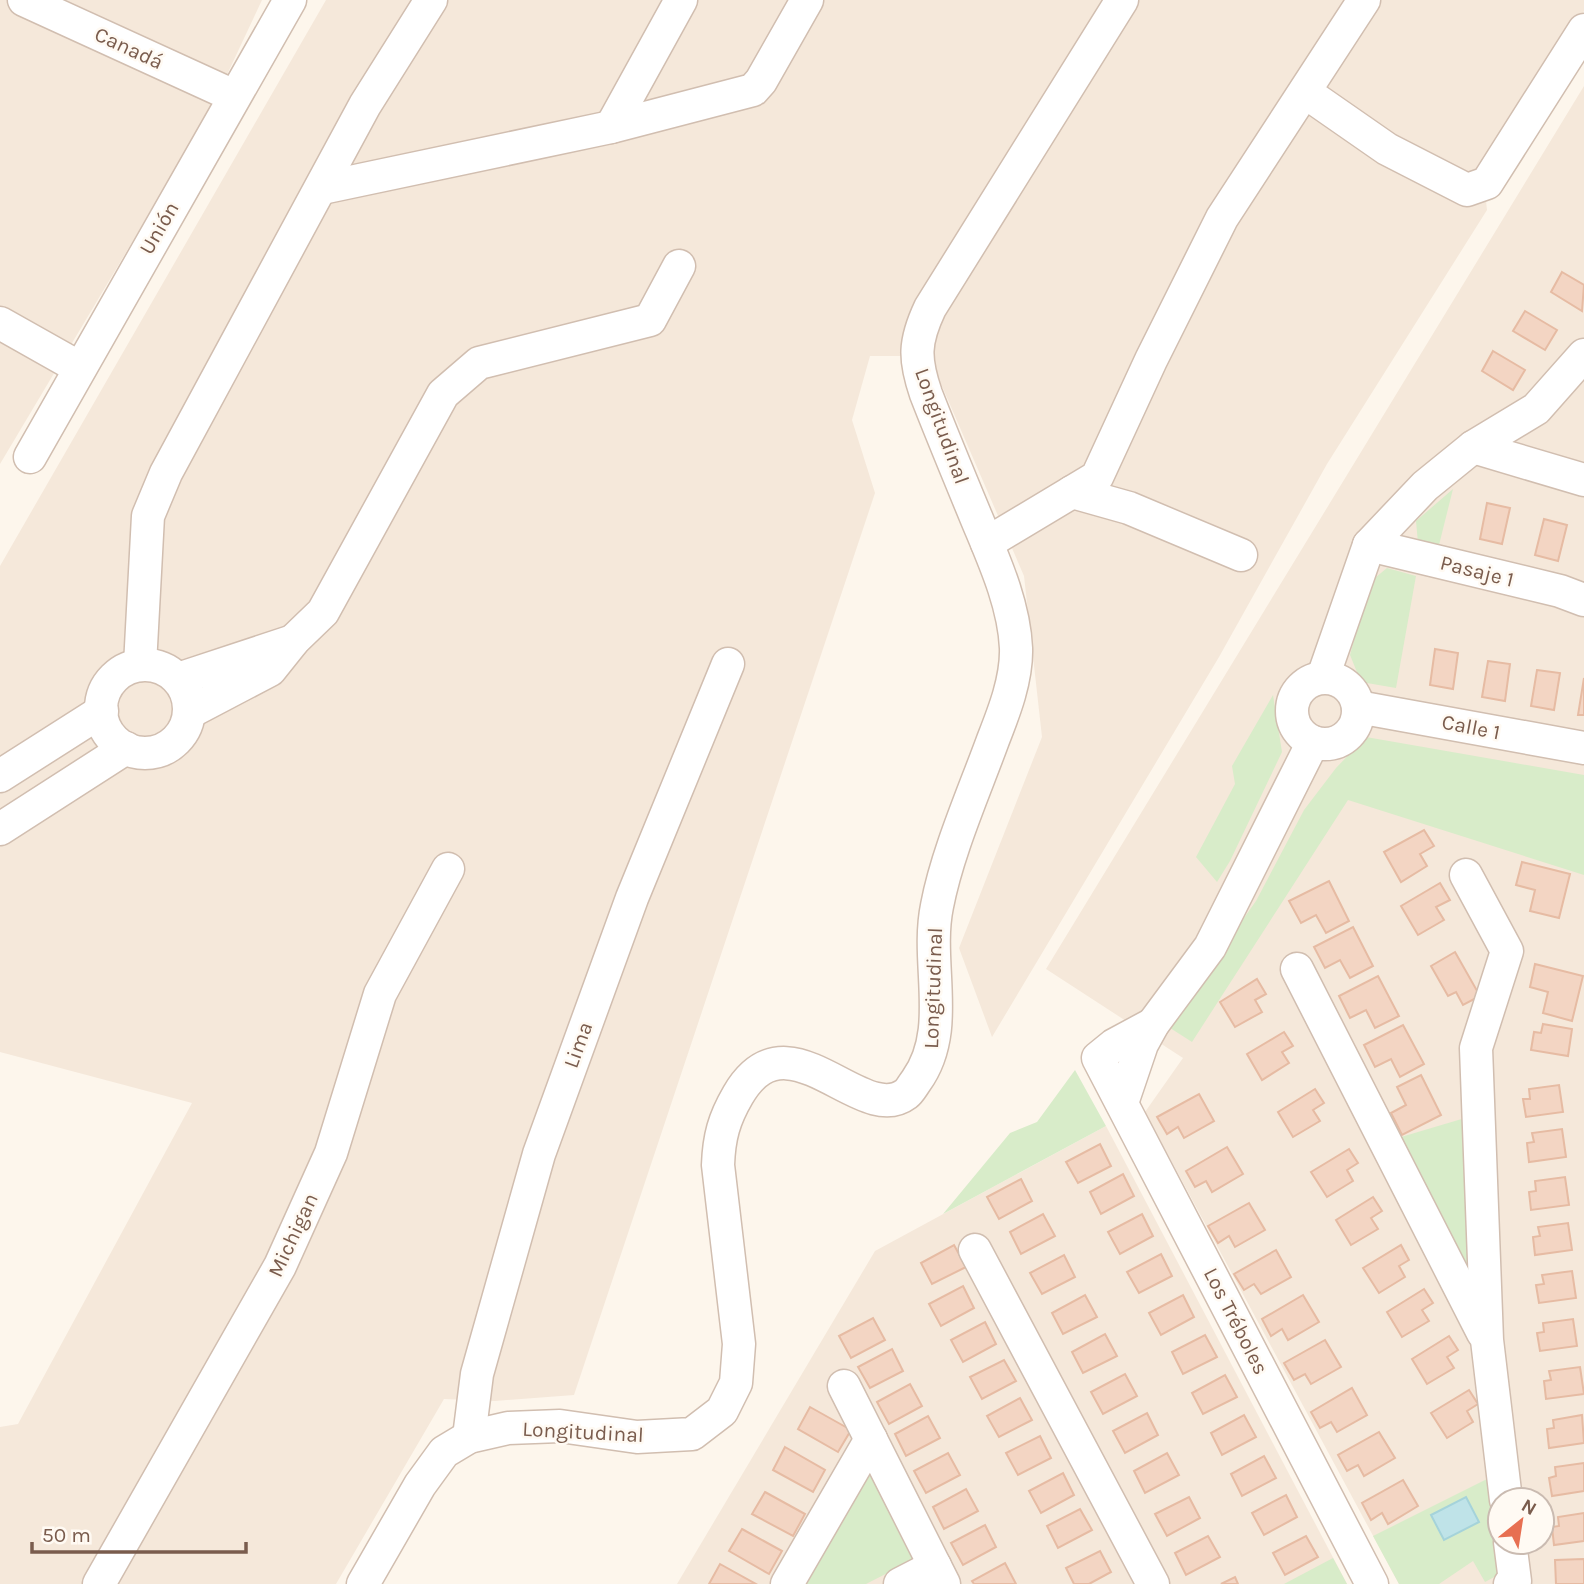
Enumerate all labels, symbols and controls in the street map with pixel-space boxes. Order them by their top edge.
street label: Canadá [91,22,167,74]
street label: Unión [134,197,184,259]
street label: Longitudinal [910,365,974,487]
street label: Pasaje 1 [1438,550,1516,592]
street label: Calle 1 [1440,710,1502,744]
street label: Longitudinal [919,927,947,1049]
street label: Lima [559,1019,597,1071]
street label: Michigan [263,1189,323,1281]
street label: Los Tréboles [1199,1264,1273,1378]
street label: Longitudinal [522,1417,644,1447]
north arrow [1486,1486,1556,1556]
text: N [1518,1494,1540,1520]
scale bar [32,1510,245,1554]
text: 50 m [42,1523,91,1547]

